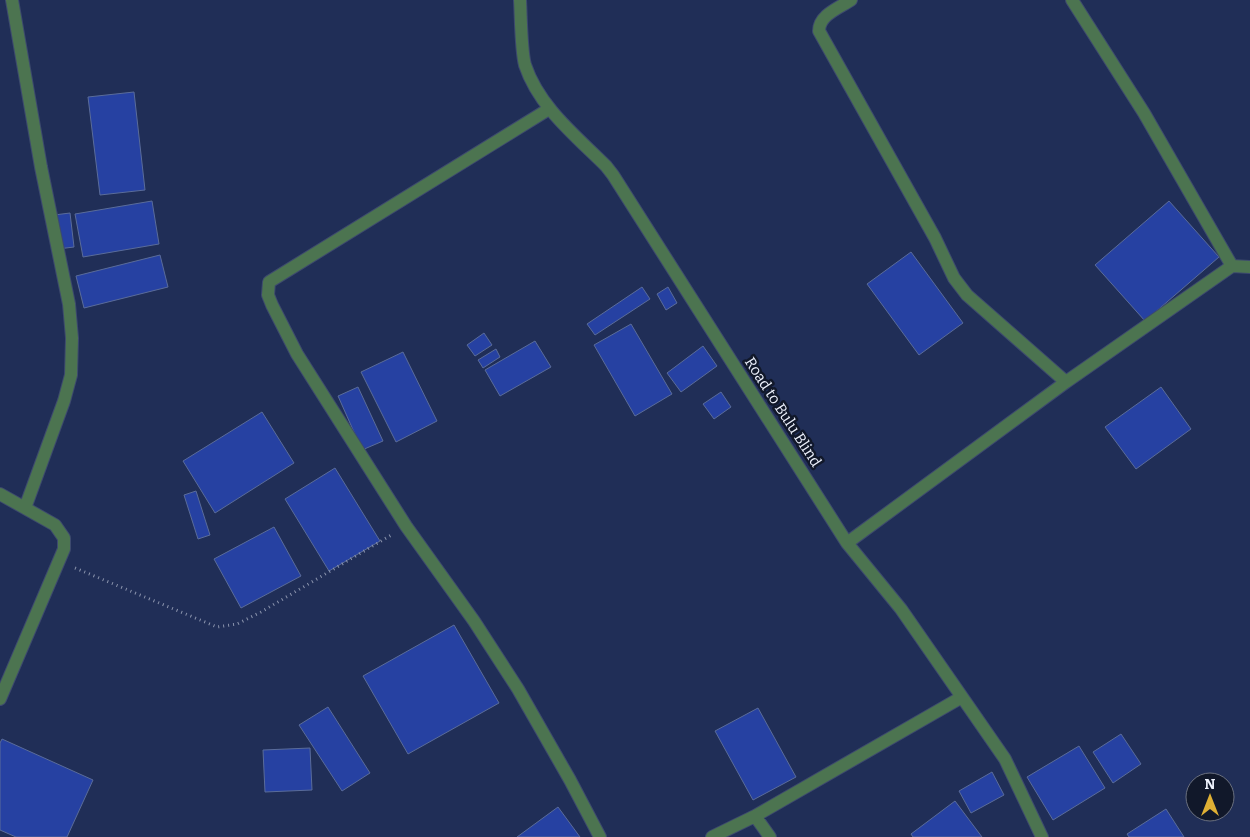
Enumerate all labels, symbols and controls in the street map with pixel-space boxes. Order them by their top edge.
street label: Road to Bulu Blind [741,354,825,470]
north arrow [1185,772,1235,822]
text: N [1205,776,1216,793]

